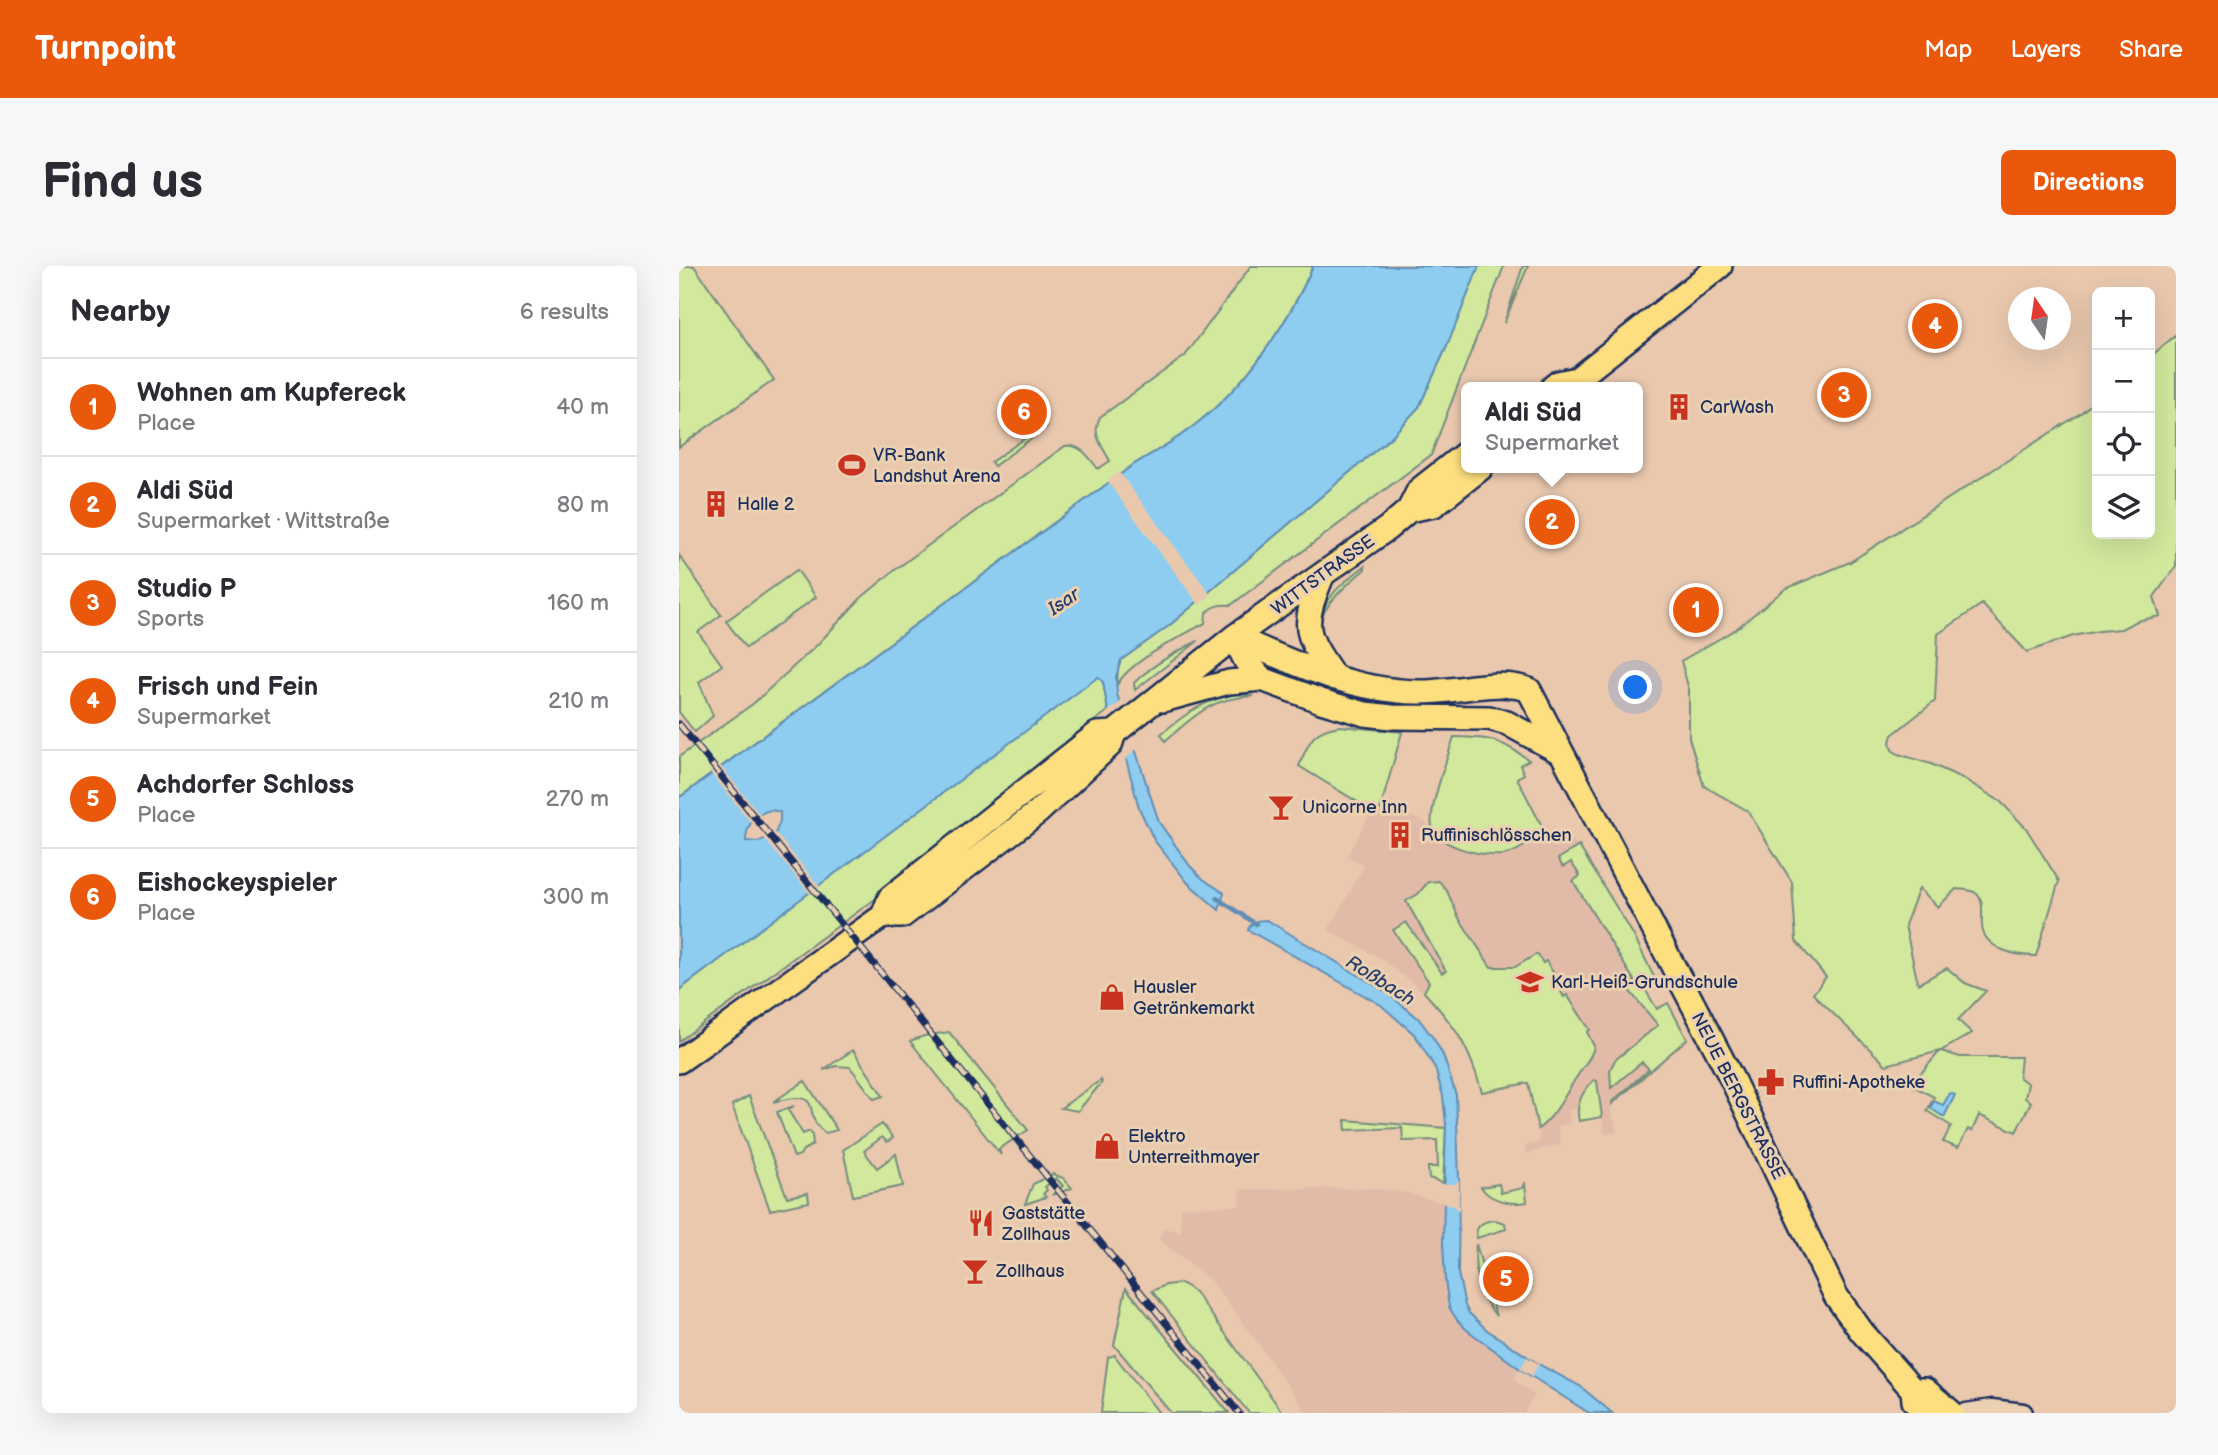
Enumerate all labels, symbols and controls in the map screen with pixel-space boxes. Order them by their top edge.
text: Turnpoint [35,29,176,69]
text: Map [1924,35,1972,64]
text: Layers [2010,35,2081,64]
text: Share [2119,35,2183,64]
button: Directions [2001,150,2176,215]
text: Find us [42,153,203,212]
north arrow [2008,287,2071,350]
map controls [2092,287,2155,539]
button: + [2092,287,2155,350]
text: Nearby [70,294,170,330]
text: 6 results [520,298,609,326]
pin: 4 [1912,300,1958,352]
button: − [2092,350,2155,413]
pin: 3 [1821,369,1867,421]
text: Wohnen am Kupfereck [137,378,406,409]
popup [1461,382,1643,473]
pin: 6 [1001,386,1047,438]
building icon: CarWash [1664,392,1694,422]
text: 1 [88,393,98,421]
text: 40 m [556,393,609,421]
place label: CarWash [1700,397,1774,418]
text: Aldi Süd [1485,398,1582,429]
text: Place [137,409,195,437]
button: locate [2092,413,2155,476]
text: Supermarket [1485,429,1619,457]
place label: VR-Bank Landshut Arena [873,445,1001,487]
sports icon: VR-Bank Landshut Arena [837,450,867,480]
text: Aldi Süd [137,476,234,507]
button: layers [2092,476,2155,539]
building icon: Halle 2 [701,489,731,519]
text: 2 [86,491,100,519]
text: 80 m [557,491,609,519]
place label: Halle 2 [737,494,795,515]
pin: 2 [1529,496,1575,548]
text: Supermarket · Wittstraße [137,507,390,535]
street label: WITTSTRASSE [1267,530,1379,619]
text: Studio P [137,574,236,605]
water label: Isar [1043,583,1085,621]
pin: 1 [1673,584,1719,636]
text: 3 [86,589,100,617]
text: 160 m [547,589,609,617]
text: Sports [137,605,204,633]
your location [1618,670,1652,704]
text: Frisch und Fein [137,672,318,703]
text: 4 [86,687,100,715]
text: 210 m [548,687,609,715]
text: Supermarket [137,703,271,731]
text: Achdorfer Schloss [137,770,354,801]
text: 5 [86,785,100,813]
text: 270 m [545,785,609,813]
bar icon: Unicorne Inn [1266,792,1296,822]
place label: Unicorne Inn [1302,797,1407,818]
text: Place [137,801,195,829]
building icon: Ruffinischlösschen [1385,820,1415,850]
place label: Ruffinischlösschen [1421,825,1572,846]
text: Eishockeyspieler [137,868,337,899]
text: 6 [86,883,100,911]
text: 300 m [543,883,609,911]
text: Place [137,899,195,927]
water label: Roßbach [1341,951,1419,1011]
school or university icon: Karl-Heiß-Grundschule [1515,967,1545,997]
place label: Karl-Heiß-Grundschule [1551,972,1738,993]
place label: Hausler Getränkemarkt [1133,977,1255,1019]
shop icon: Hausler Getränkemarkt [1097,982,1127,1012]
street label: NEUE BERGSTRASSE [1687,1009,1789,1183]
pharmacy icon: Ruffini-Apotheke [1756,1067,1786,1097]
place label: Ruffini-Apotheke [1792,1072,1926,1093]
place label: Elektro Unterreithmayer [1128,1126,1260,1168]
shop icon: Elektro Unterreithmayer [1092,1131,1122,1161]
place label: Gaststätte Zollhaus [1001,1203,1086,1245]
restaurant icon: Gaststätte Zollhaus [966,1208,996,1238]
pin: 5 [1483,1253,1529,1305]
bar icon: Zollhaus [960,1256,990,1286]
place label: Zollhaus [995,1261,1064,1282]

